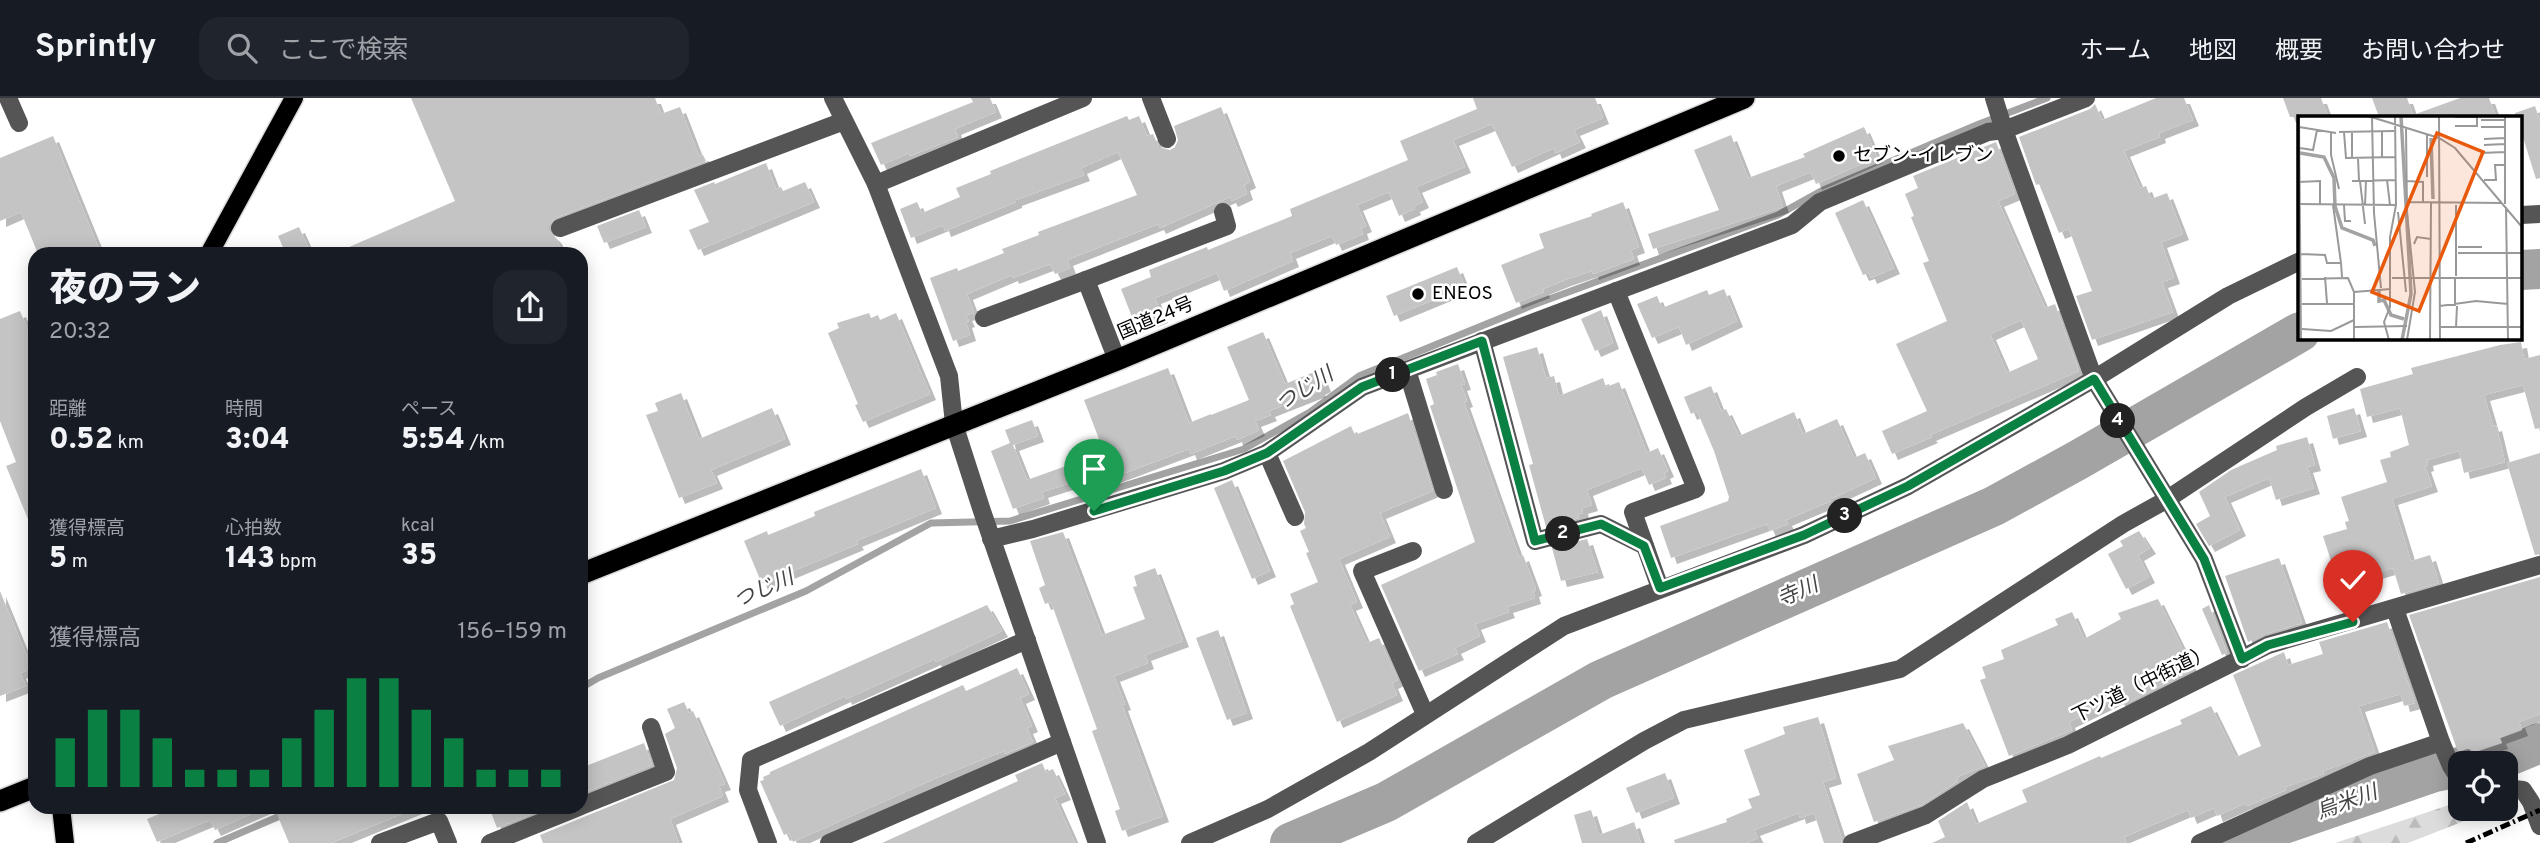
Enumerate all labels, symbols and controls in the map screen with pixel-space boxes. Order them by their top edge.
search box [199,17,689,80]
text: Sprintly [35,27,157,69]
icon: search [223,29,261,67]
text: ここで検索 [279,35,409,68]
text: ホーム [2080,37,2151,67]
text: 地図 [2189,37,2237,67]
text: 概要 [2275,37,2323,67]
text: お問い合わせ [2361,37,2505,67]
inset map [2298,116,2522,340]
place label: セブン-イレブン [1853,144,1994,168]
marker: セブン-イレブン [1831,148,1847,164]
text: 夜のラン [49,267,201,316]
button: share [493,270,567,344]
place label: ENEOS [1432,282,1493,306]
marker: ENEOS [1410,286,1426,302]
street label: 国道24号 [1114,292,1198,346]
text: 20:32 [49,318,110,347]
pin: 1 [1376,358,1410,392]
water label: つじ川 [1271,361,1341,418]
text: 1 [1389,362,1396,386]
text: 距離 [49,398,87,422]
text: 時間 [225,398,263,422]
text: ペース [401,398,457,422]
pin: 4 [2100,404,2136,438]
text: 4 [2111,408,2124,432]
text: 0.52 [49,422,113,459]
text: 3:04 [225,422,290,459]
text: 5:54 [401,422,465,459]
text: km [113,431,144,455]
text: /km [465,431,505,455]
pin [1064,439,1124,511]
icon: arrive [1075,450,1113,488]
pin: 3 [1828,498,1862,534]
text: 3 [1839,503,1850,527]
text: kcal [401,514,435,538]
pin: 2 [1546,516,1580,551]
text: 獲得標高 [49,517,125,541]
text: 心拍数 [225,517,282,541]
text: 2 [1557,521,1568,545]
text: 35 [401,538,437,575]
text: 5 [49,541,67,578]
text: 143 [225,541,275,578]
text: m [67,550,88,574]
text: bpm [275,550,317,574]
pin [2323,550,2383,622]
icon: check [2334,561,2372,599]
water label: つじ川 [730,564,800,615]
water label: 寺川 [1773,571,1825,614]
text: 156–159 m [457,618,567,647]
text: 獲得標高 [49,625,141,654]
street label: 下ツ道（中街道） [2068,641,2216,729]
map controls [2448,751,2518,821]
button: locate [2448,751,2518,821]
water label: 烏米川 [2313,779,2383,826]

